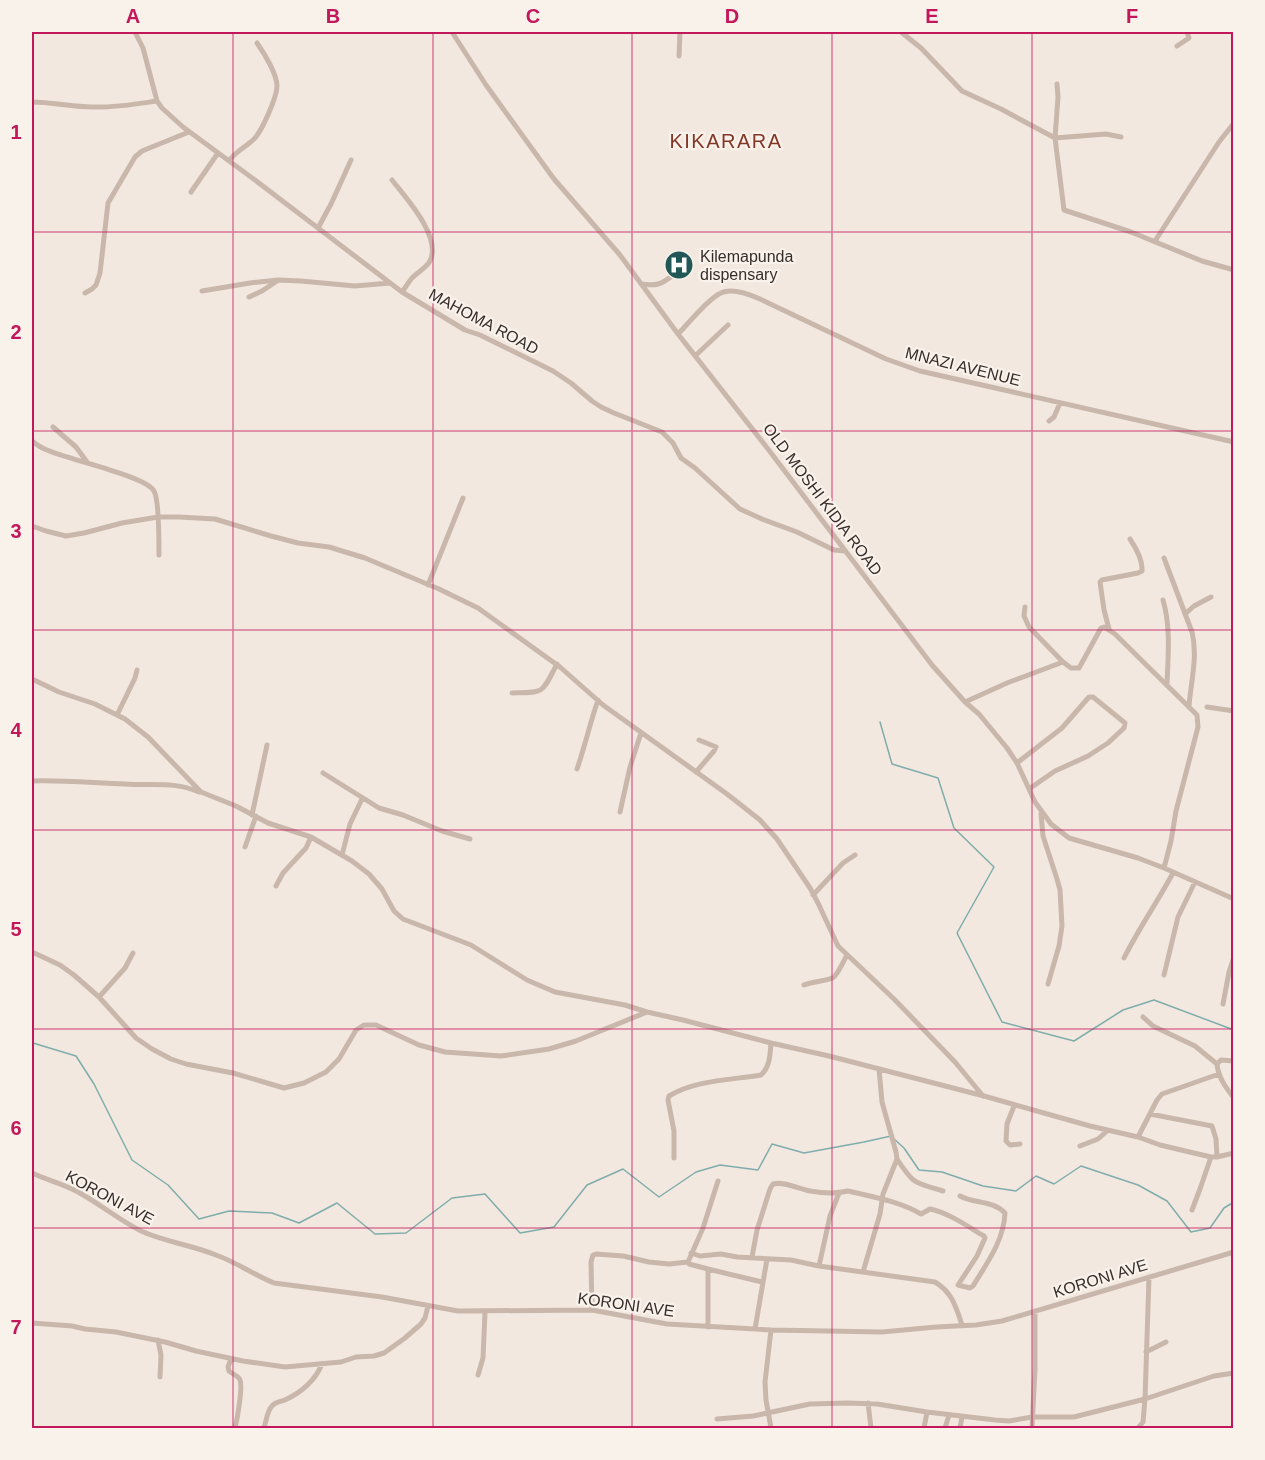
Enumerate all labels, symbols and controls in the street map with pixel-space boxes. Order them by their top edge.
text: A [126,5,140,27]
text: B [326,5,340,27]
text: C [526,5,540,27]
text: D [725,5,739,27]
text: E [925,5,939,27]
text: F [1126,5,1138,27]
text: 1 [10,121,22,143]
district label: KIKARARA [669,130,783,152]
place label: Kilemapunda dispensary [700,248,794,283]
hospital icon: Kilemapunda dispensary [663,249,695,281]
street label: MAHOMA ROAD [426,285,542,358]
text: 2 [10,321,22,343]
street label: MNAZI AVENUE [904,344,1022,389]
street label: OLD MOSHI KIDIA ROAD [760,420,885,579]
text: 3 [10,520,22,542]
text: 4 [10,719,22,741]
text: 5 [10,918,22,940]
text: 6 [10,1117,22,1139]
street label: KORONI AVE [63,1167,157,1228]
street label: KORONI AVE [1051,1256,1149,1301]
street label: KORONI AVE [576,1289,675,1320]
text: 7 [10,1316,22,1338]

